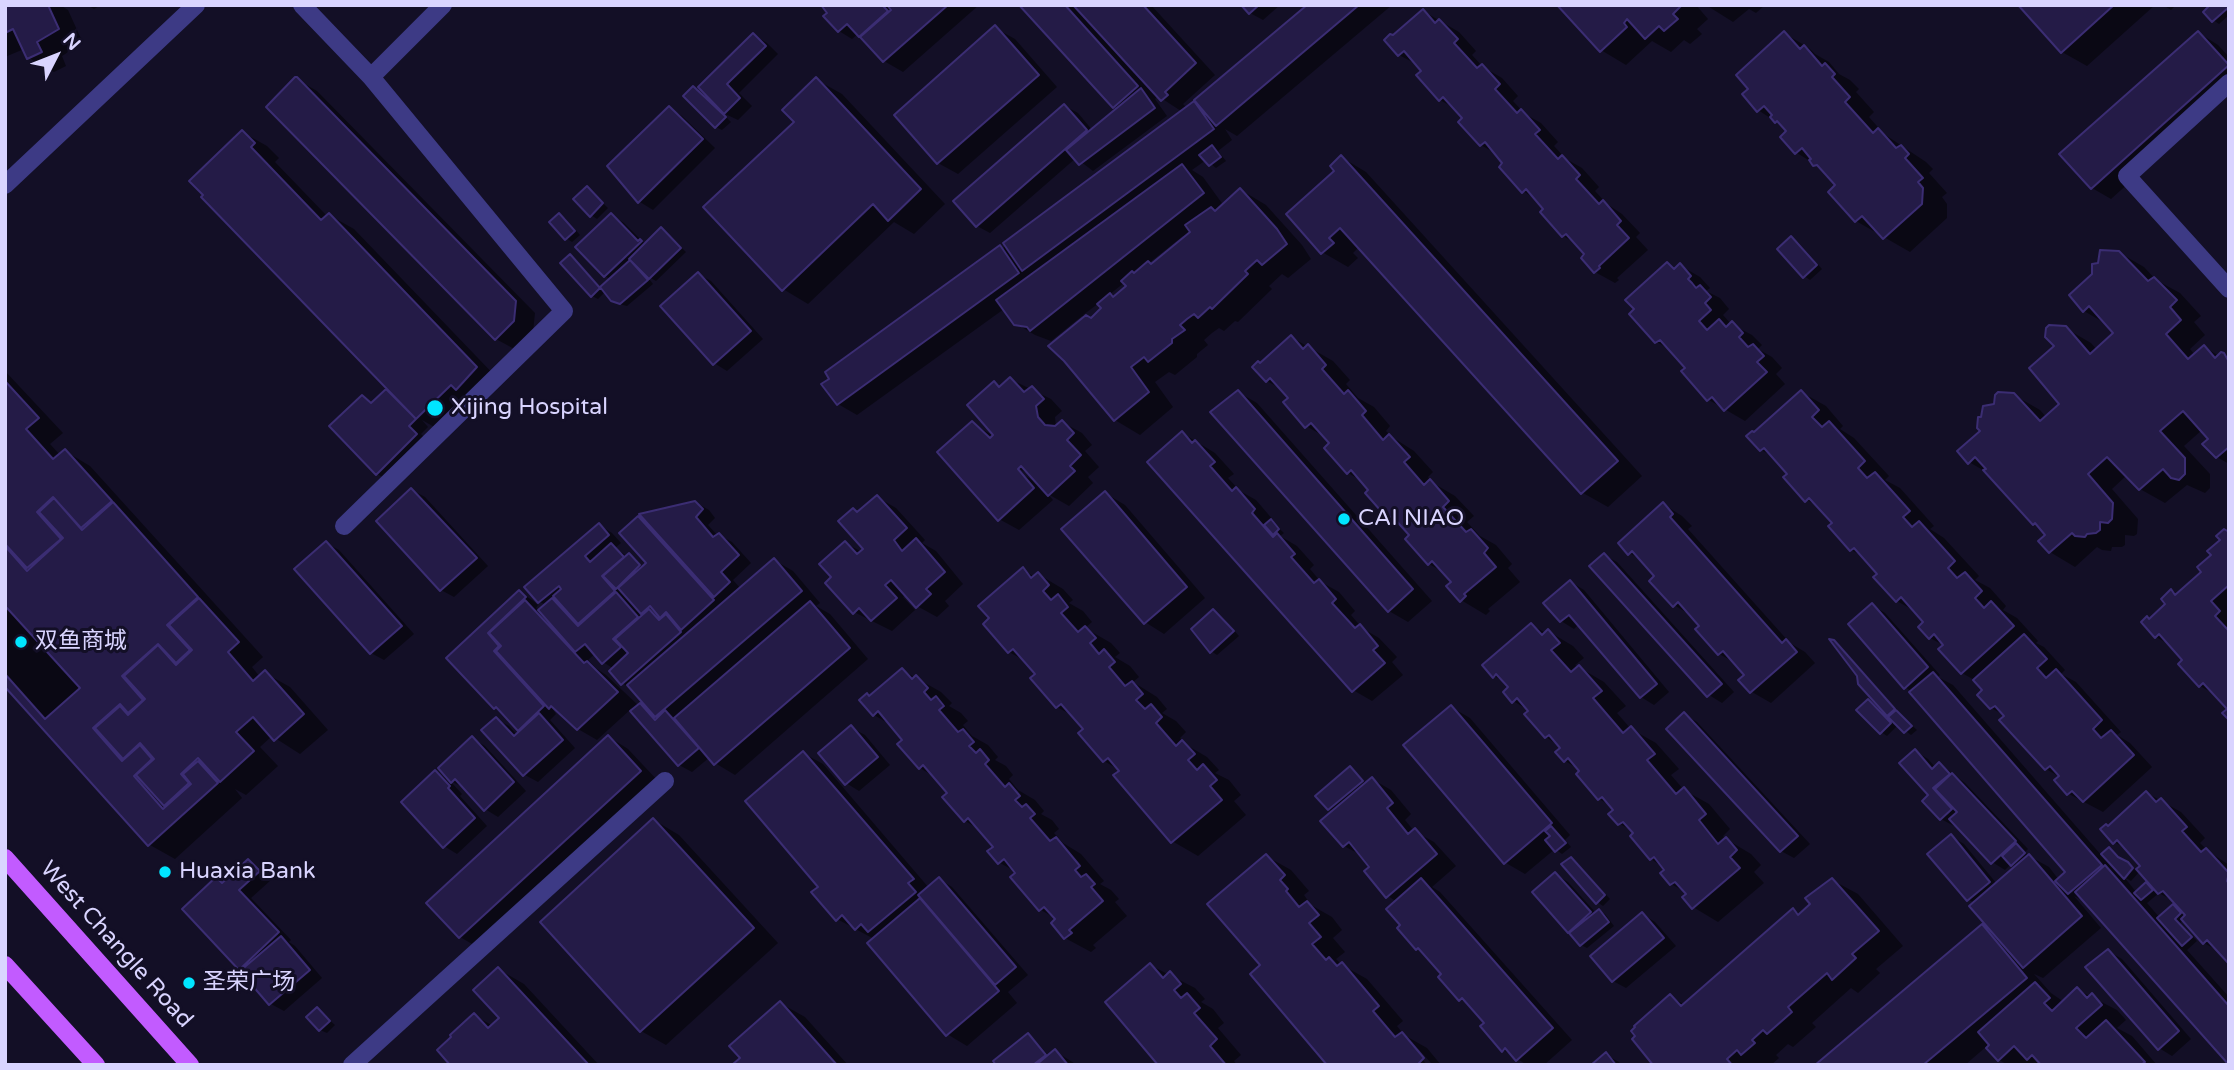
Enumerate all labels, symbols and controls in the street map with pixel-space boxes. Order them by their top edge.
north arrow [21,21,91,91]
text: N [58,29,85,55]
place label: Xijing Hospital [451,394,608,422]
marker: Xijing Hospital [425,398,445,418]
place label: CAI NIAO [1358,505,1464,533]
marker: CAI NIAO [1336,511,1352,527]
place label: 双鱼商城 [35,628,127,656]
marker: 双鱼商城 [13,634,29,650]
street label: West Changle Road [34,856,198,1034]
place label: Huaxia Bank [179,858,315,886]
marker: Huaxia Bank [157,864,173,880]
place label: 圣荣广场 [203,969,295,997]
marker: 圣荣广场 [181,975,197,991]

